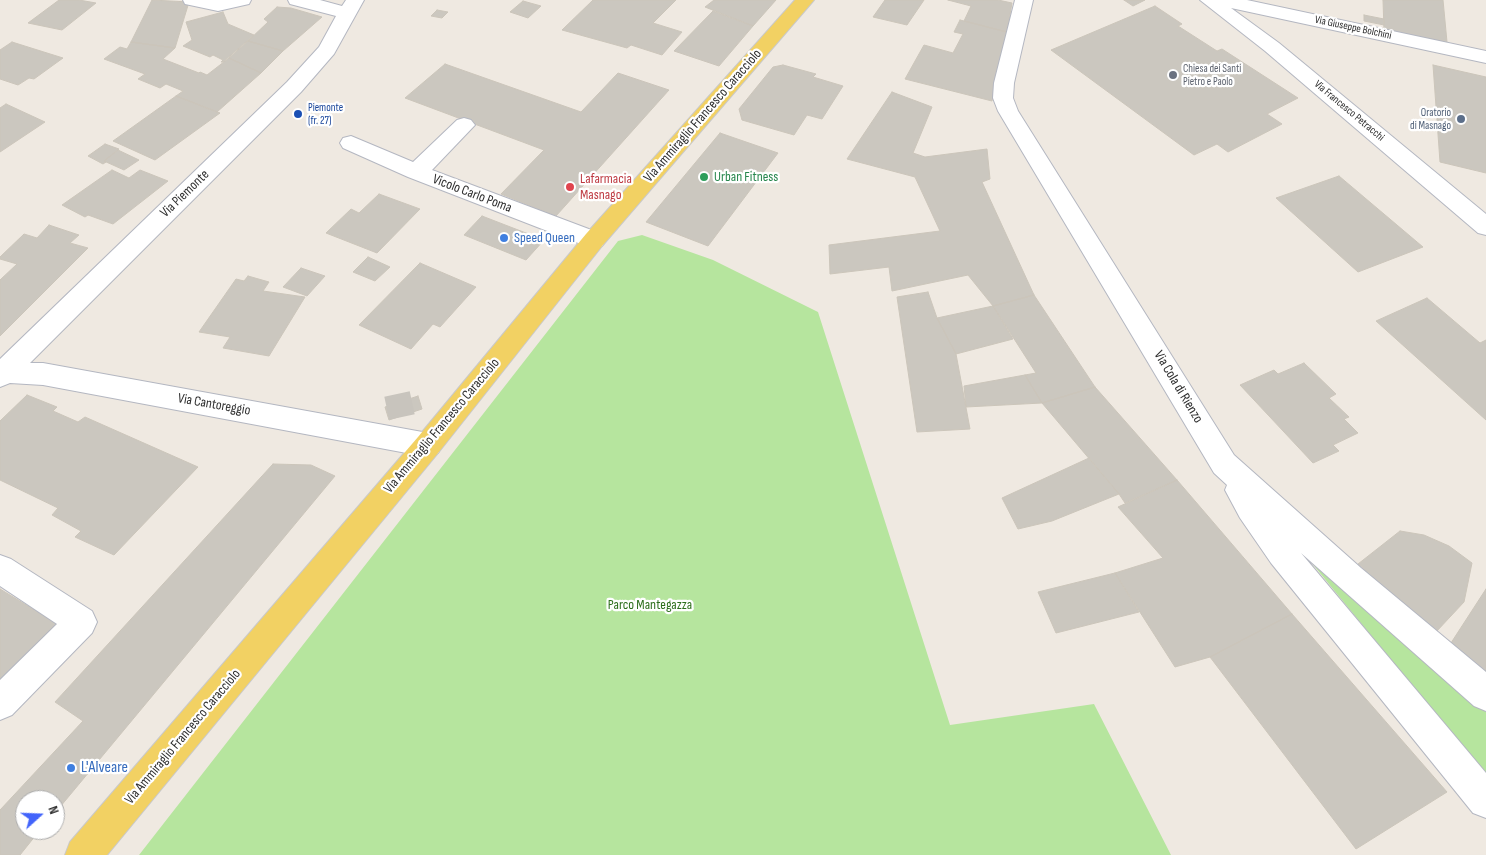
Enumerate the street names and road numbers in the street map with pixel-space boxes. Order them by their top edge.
street label: Via Giuseppe Bolchini [1313,13,1393,43]
street label: Via Ammiraglio Francesco Caracciolo [641,46,765,186]
street label: Via Francesco Petracchi [1311,78,1387,144]
street label: Via Piemonte [157,167,213,221]
street label: Vicolo Carlo Poma [430,171,514,217]
street label: Via Cola di Rienzo [1150,348,1206,426]
street label: Via Ammiraglio Francesco Caracciolo [381,355,503,497]
street label: Via Cantoreggio [176,390,252,420]
street label: Via Ammiraglio Francesco Caracciolo [122,666,244,808]

